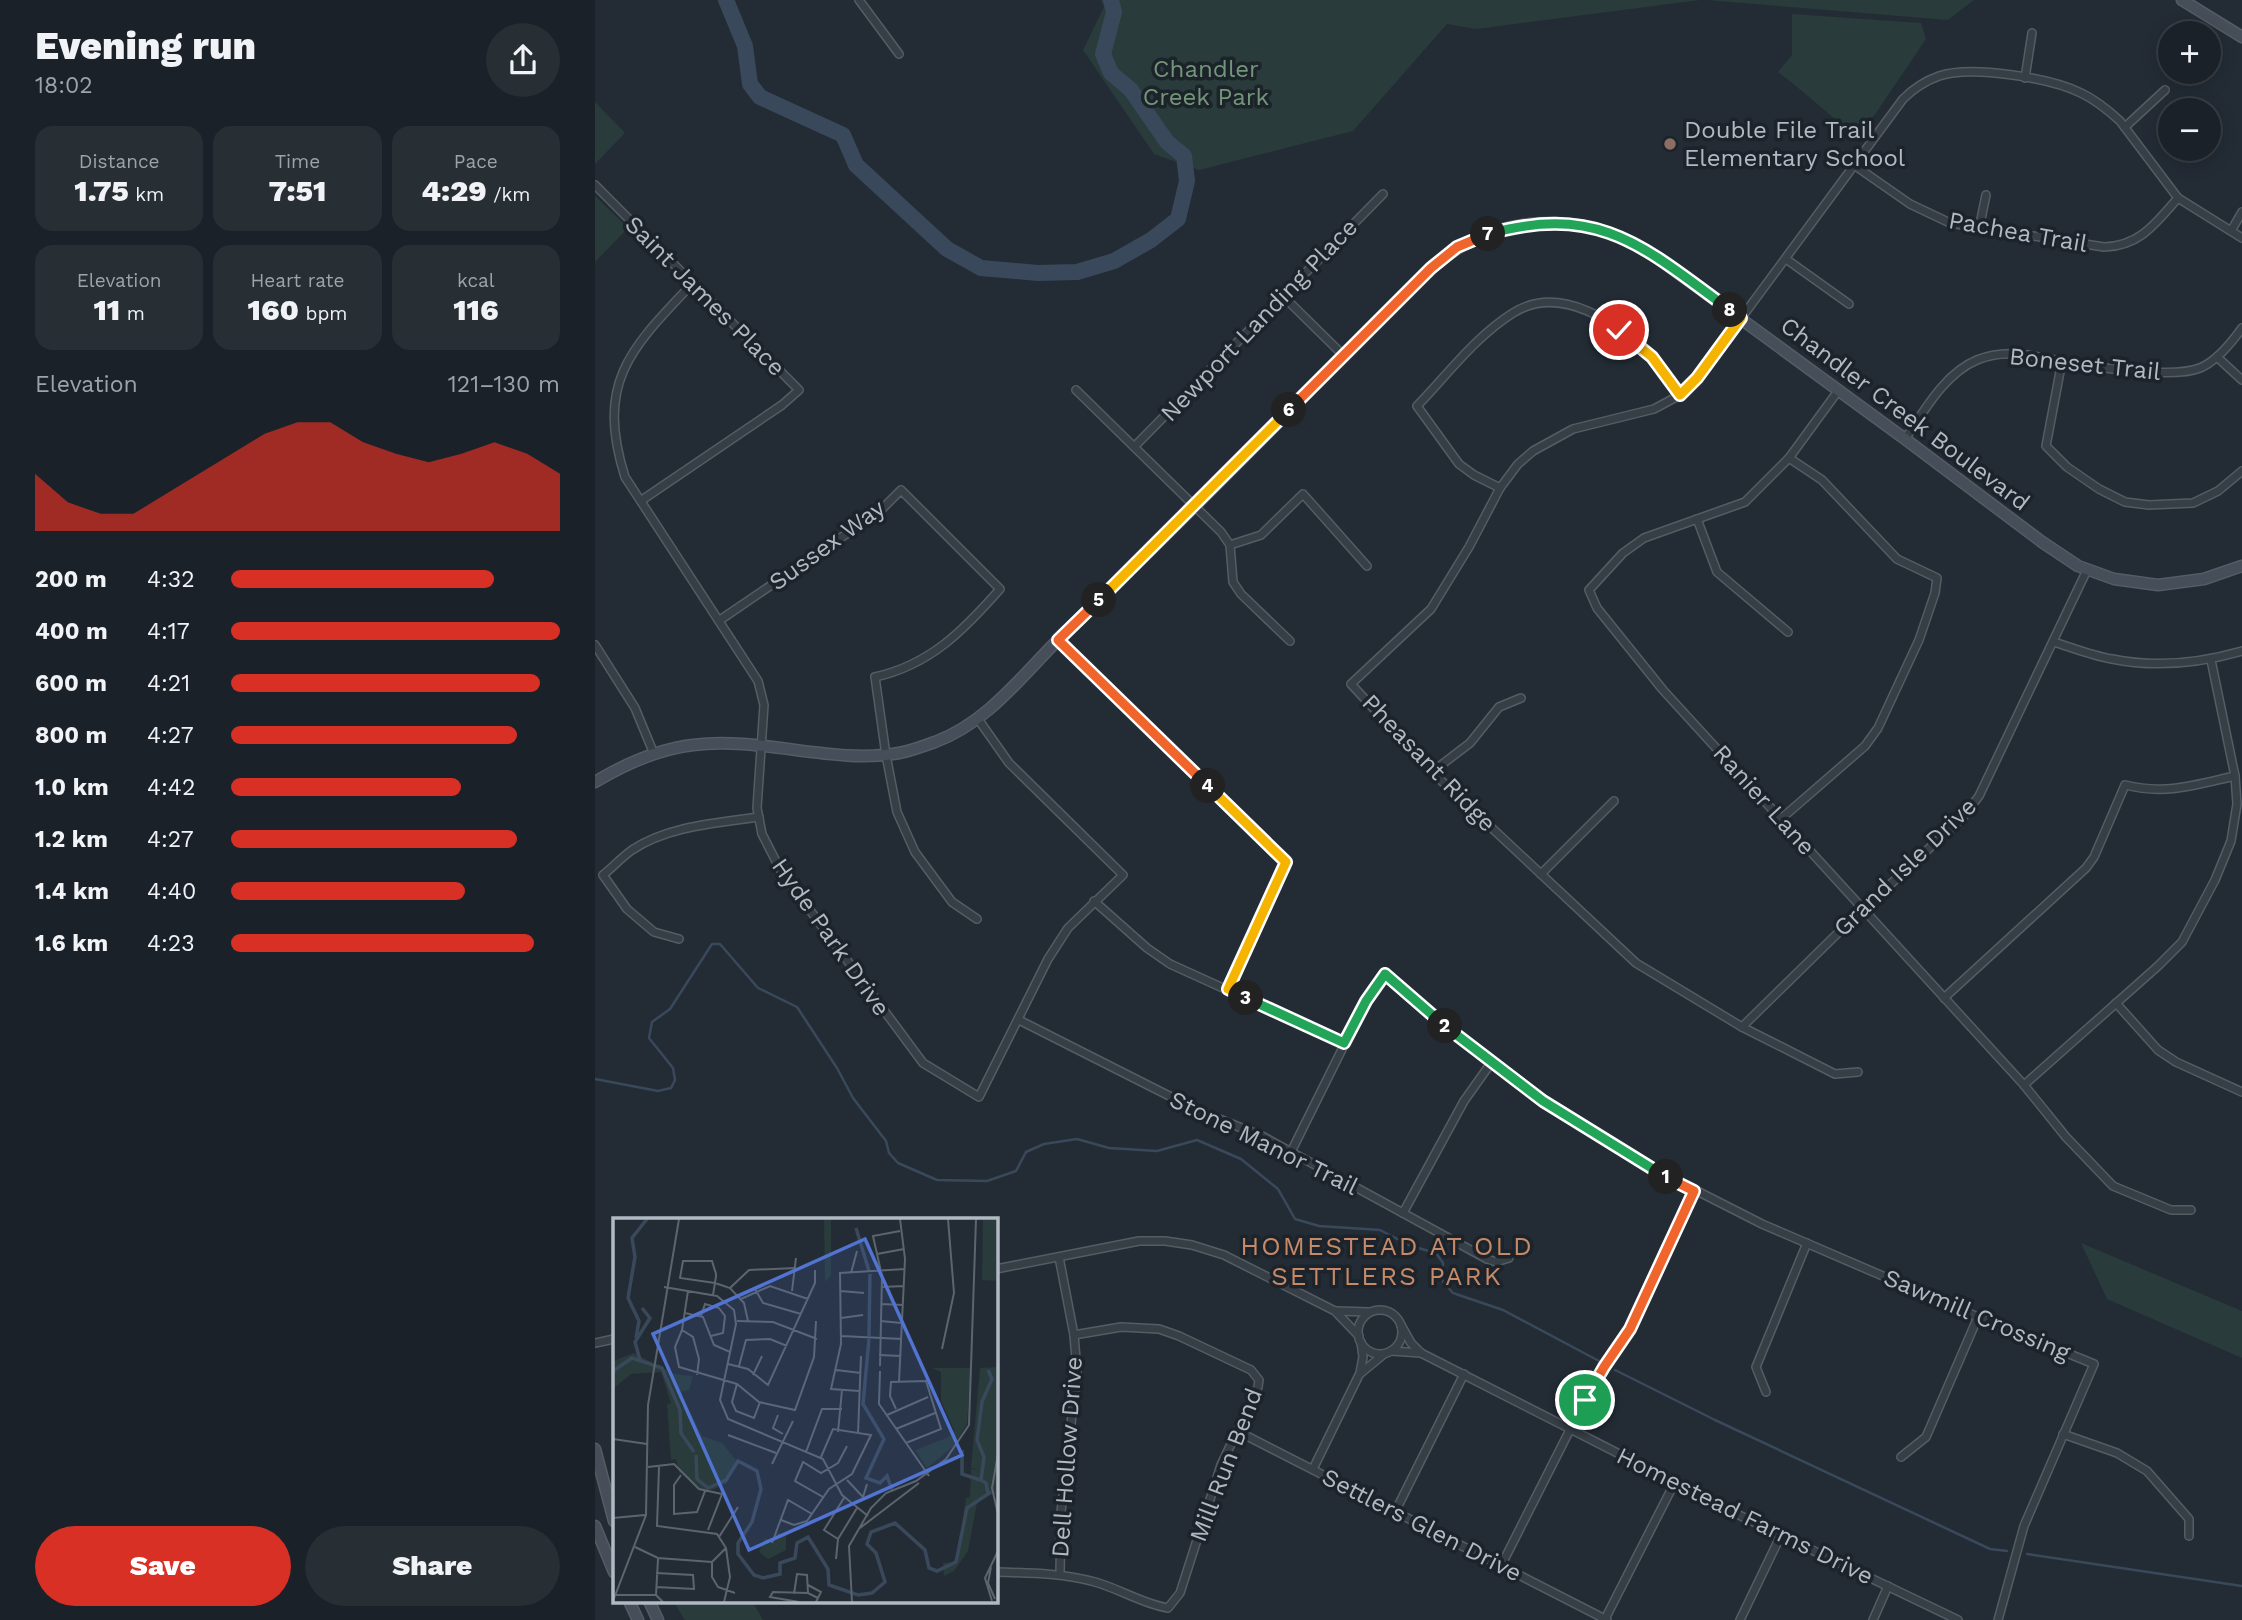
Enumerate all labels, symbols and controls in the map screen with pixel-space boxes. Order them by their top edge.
map controls [2158,21,2221,161]
button: + [2158,21,2221,84]
button: share [486,23,560,97]
text: Evening run [35,24,256,68]
park label: Chandler Creek Park [1143,55,1270,111]
text: 18:02 [35,72,93,99]
button: − [2158,98,2221,161]
place label: Double File Trail Elementary School [1684,116,1906,172]
marker: Double File Trail Elementary School [1662,136,1678,152]
text: Distance [79,150,160,173]
text: Time [275,150,320,173]
text: Pace [454,150,498,173]
text: 1.75 [74,173,129,208]
text: 7:51 [268,173,327,208]
text: 4:29 [421,173,487,208]
text: km [129,183,164,206]
text: /km [487,183,530,206]
street label: Pachea Trail [1946,206,2090,258]
street label: Saint James Place [619,210,791,382]
street label: Newport Landing Place [1155,213,1363,427]
pin: 7 [1471,216,1505,252]
text: 7 [1482,222,1493,245]
text: Elevation [77,269,162,292]
text: Heart rate [251,269,344,292]
text: kcal [457,269,495,292]
text: 11 [93,292,120,327]
text: 160 [248,292,299,327]
text: 116 [453,292,498,327]
pin: 8 [1713,292,1747,328]
text: 8 [1724,298,1735,321]
pin [1589,300,1649,360]
text: m [120,302,145,325]
text: bpm [299,302,347,325]
icon: check [1600,311,1638,349]
street label: Chandler Creek Boulevard [1775,311,2035,517]
street label: Boneset Trail [2008,342,2163,386]
text: Elevation [35,371,138,398]
text: 121–130 m [448,371,560,398]
pin: 6 [1271,392,1307,428]
text: 6 [1283,398,1294,421]
street label: Sussex Way [764,493,891,596]
text: 200 m [35,566,107,593]
text: 4:32 [147,566,195,593]
pin: 5 [1081,582,1117,618]
text: 5 [1093,588,1104,611]
text: 400 m [35,618,108,645]
text: 4:17 [147,618,190,645]
text: 600 m [35,670,107,697]
text: 4:21 [147,670,190,697]
street label: Pheasant Ridge [1356,689,1502,837]
text: 800 m [35,722,107,749]
text: 4:27 [147,722,194,749]
street label: Ranier Lane [1707,739,1821,861]
pin: 4 [1191,768,1225,804]
text: 1.0 km [35,774,109,801]
text: 4:42 [147,774,195,801]
text: 4 [1201,774,1214,797]
street label: Grand Isle Drive [1828,792,1982,942]
text: 1.2 km [35,826,108,853]
text: 4:27 [147,826,194,853]
street label: Hyde Park Drive [766,853,896,1021]
text: 1.4 km [35,878,109,905]
text: 4:40 [147,878,196,905]
text: 1.6 km [35,930,108,957]
text: 4:23 [147,930,195,957]
pin: 3 [1229,981,1263,1016]
text: 3 [1240,986,1251,1009]
pin: 2 [1427,1009,1463,1044]
text: 2 [1439,1014,1450,1037]
street label: Stone Manor Trail [1165,1085,1363,1201]
pin: 1 [1649,1160,1683,1194]
text: 1 [1661,1165,1670,1188]
inset map [613,1218,997,1602]
district label: HOMESTEAD AT OLD SETTLERS PARK [1240,1231,1534,1291]
street label: Sawmill Crossing [1880,1263,2074,1367]
street label: Dell Hollow Drive [1046,1356,1088,1558]
pin [1555,1370,1615,1430]
icon: arrive [1566,1381,1604,1419]
street label: Mill Run Bend [1184,1384,1268,1546]
street label: Homestead Farms Drive [1612,1442,1878,1590]
street label: Settlers Glen Drive [1318,1463,1526,1587]
button: Save [35,1526,291,1606]
button: Share [305,1526,560,1606]

